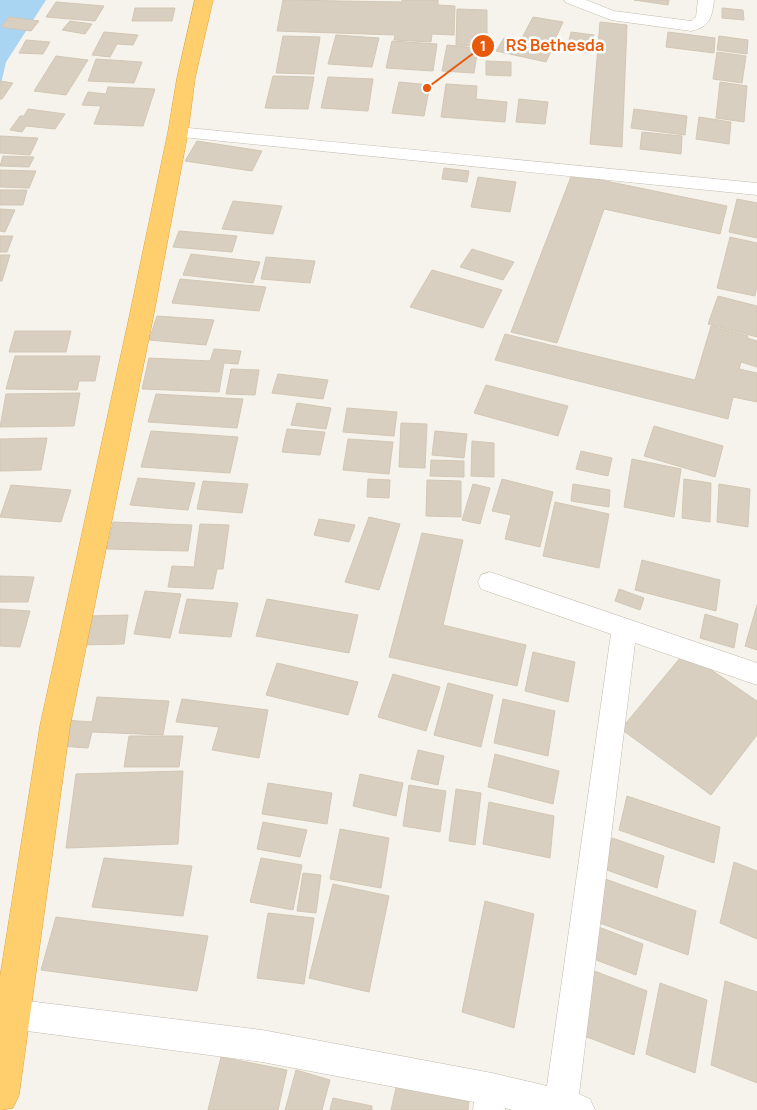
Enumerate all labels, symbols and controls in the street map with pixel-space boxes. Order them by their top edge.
callout: RS Bethesda [471,30,614,61]
text: RS Bethesda [506,34,604,56]
text: 1 [480,35,486,56]

